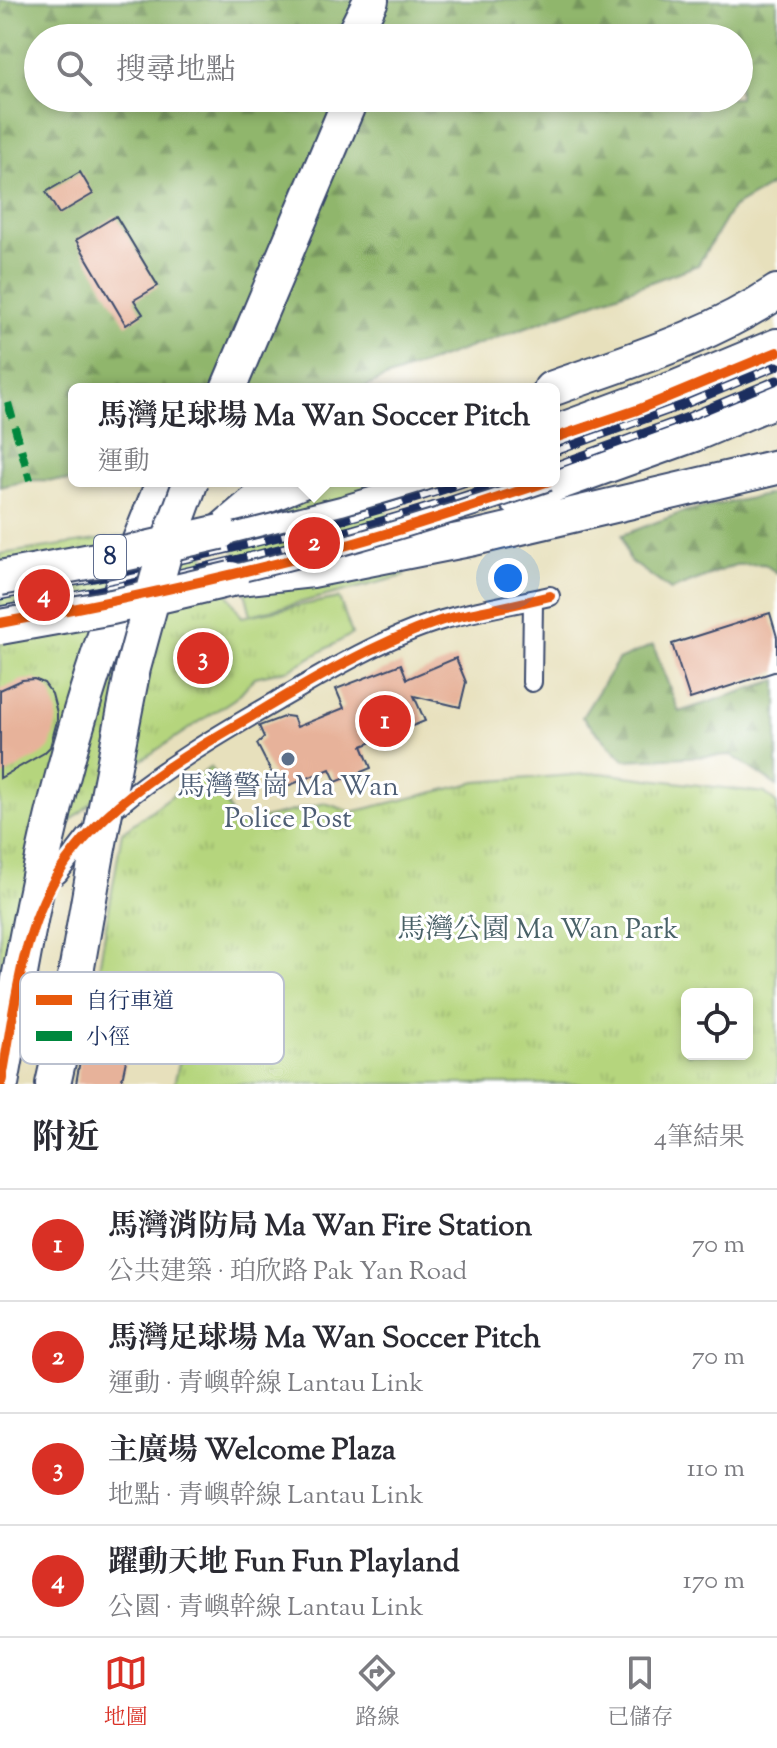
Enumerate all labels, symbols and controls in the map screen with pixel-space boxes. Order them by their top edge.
search box [24,24,753,112]
icon: search [52,46,96,90]
text: 搜尋地點 [116,50,236,93]
popup [68,383,560,487]
text: 馬灣足球場 Ma Wan Soccer Pitch [98,396,530,439]
text: 運動 [98,444,150,481]
pin: 2 [288,513,340,573]
road number: 8 [94,535,126,579]
your location [488,558,528,598]
pin: 4 [18,565,70,625]
pin: 3 [177,628,229,688]
pin: 1 [359,691,411,751]
marker: 馬灣警崗 Ma Wan Police Post [279,750,297,768]
place label: 馬灣警崗 Ma Wan Police Post [177,768,399,840]
park label: 馬灣公園 Ma Wan Park [398,911,678,951]
legend [20,972,284,1064]
text: 自行車道 [86,987,174,1019]
map controls [681,988,753,1060]
button: locate [681,988,753,1060]
text: 小徑 [86,1023,130,1055]
text: 附近 [32,1115,100,1164]
text: 4筆結果 [654,1120,745,1157]
text: 馬灣消防局 Ma Wan Fire Station [108,1206,532,1249]
text: 1 [54,1227,62,1264]
text: 70 m [692,1227,745,1264]
text: 公共建築 · 珀欣路 Pak Yan Road [108,1254,467,1291]
text: 馬灣足球場 Ma Wan Soccer Pitch [108,1318,541,1361]
text: 2 [52,1339,64,1376]
text: 70 m [692,1339,745,1376]
text: 運動 · 青嶼幹線 Lantau Link [108,1366,424,1403]
text: 主廣場 Welcome Plaza [108,1430,396,1473]
text: 3 [53,1451,63,1488]
text: 110 m [687,1451,745,1488]
text: 地點 · 青嶼幹線 Lantau Link [108,1478,424,1515]
text: 躍動天地 Fun Fun Playland [108,1542,460,1585]
text: 4 [51,1563,65,1600]
text: 170 m [683,1563,745,1600]
text: 公園 · 青嶼幹線 Lantau Link [108,1590,424,1627]
tab: 地圖 [104,1651,148,1735]
tab: 路線 [355,1651,399,1735]
tab: 已儲存 [607,1651,673,1735]

